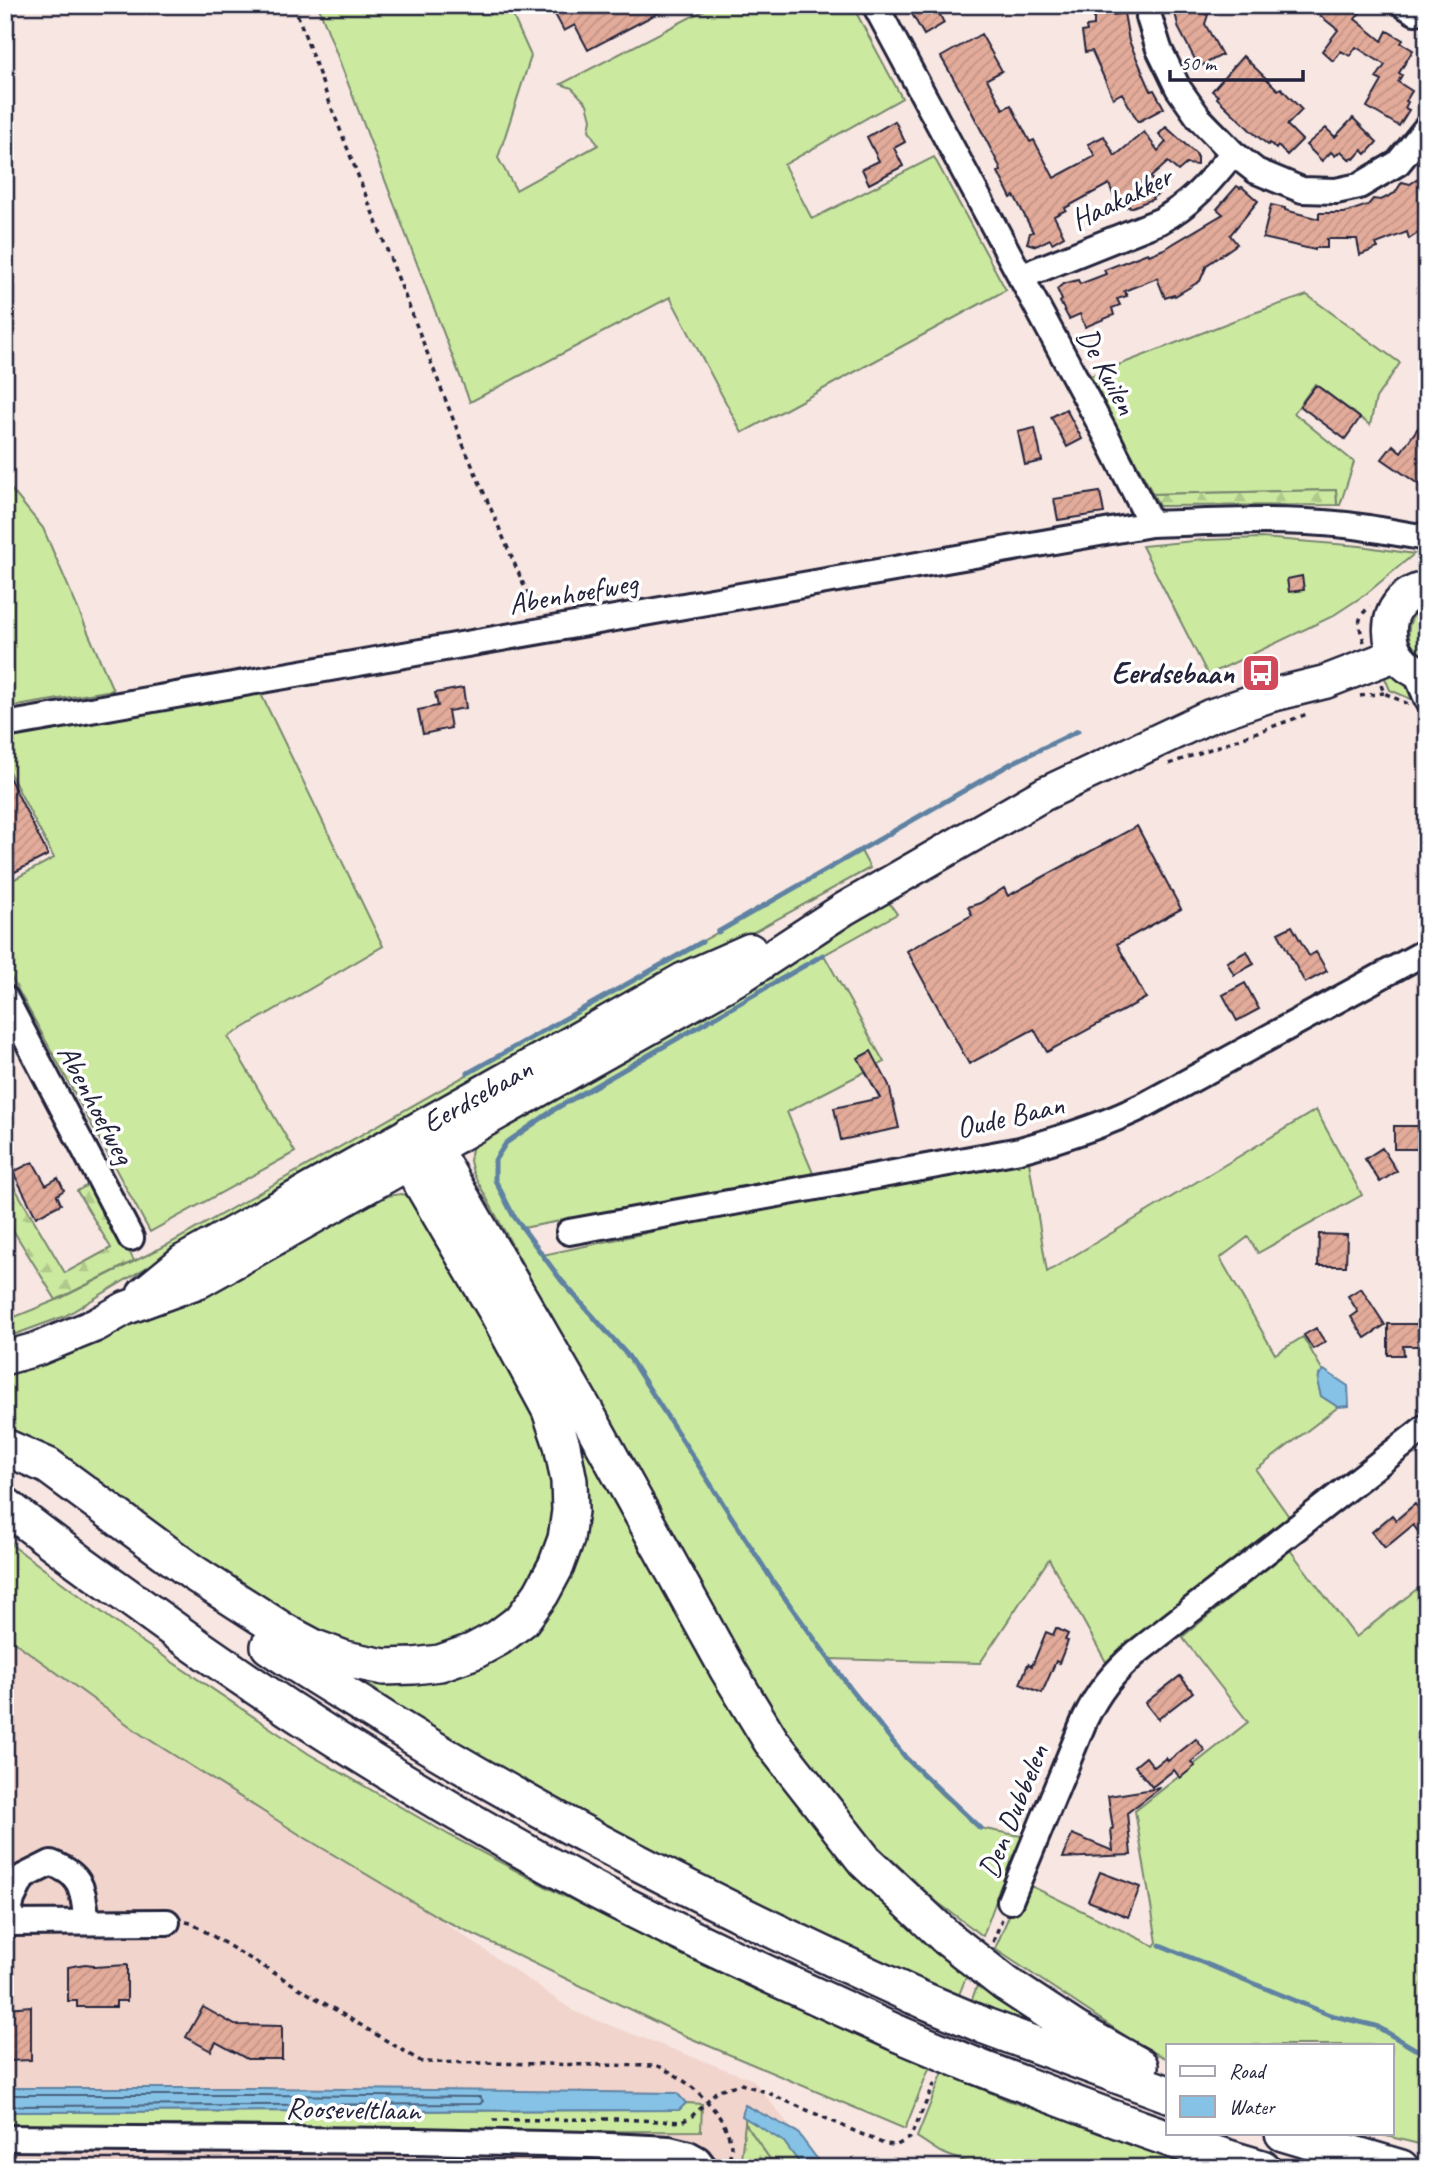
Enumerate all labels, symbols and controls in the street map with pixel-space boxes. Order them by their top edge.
scale bar [1170,38,1302,82]
text: 50 m [1180,50,1218,76]
street label: Haakakker [1064,156,1181,239]
street label: De Kuilen [1068,321,1146,422]
street label: Abenhoefweg [506,563,643,623]
bus stop icon: Eerdsebaan [1240,652,1282,694]
place label: Eerdsebaan [1112,654,1235,692]
street label: Abenhoefweg [49,1038,144,1172]
street label: Eerdsebaan [415,1049,539,1141]
street label: Oude Baan [952,1085,1068,1147]
street label: Den Dubbelen [969,1738,1057,1883]
legend [1166,2044,1394,2134]
text: Road [1229,2058,1268,2084]
street label: Rooseveltlaan [285,2089,422,2129]
text: Water [1229,2094,1276,2120]

